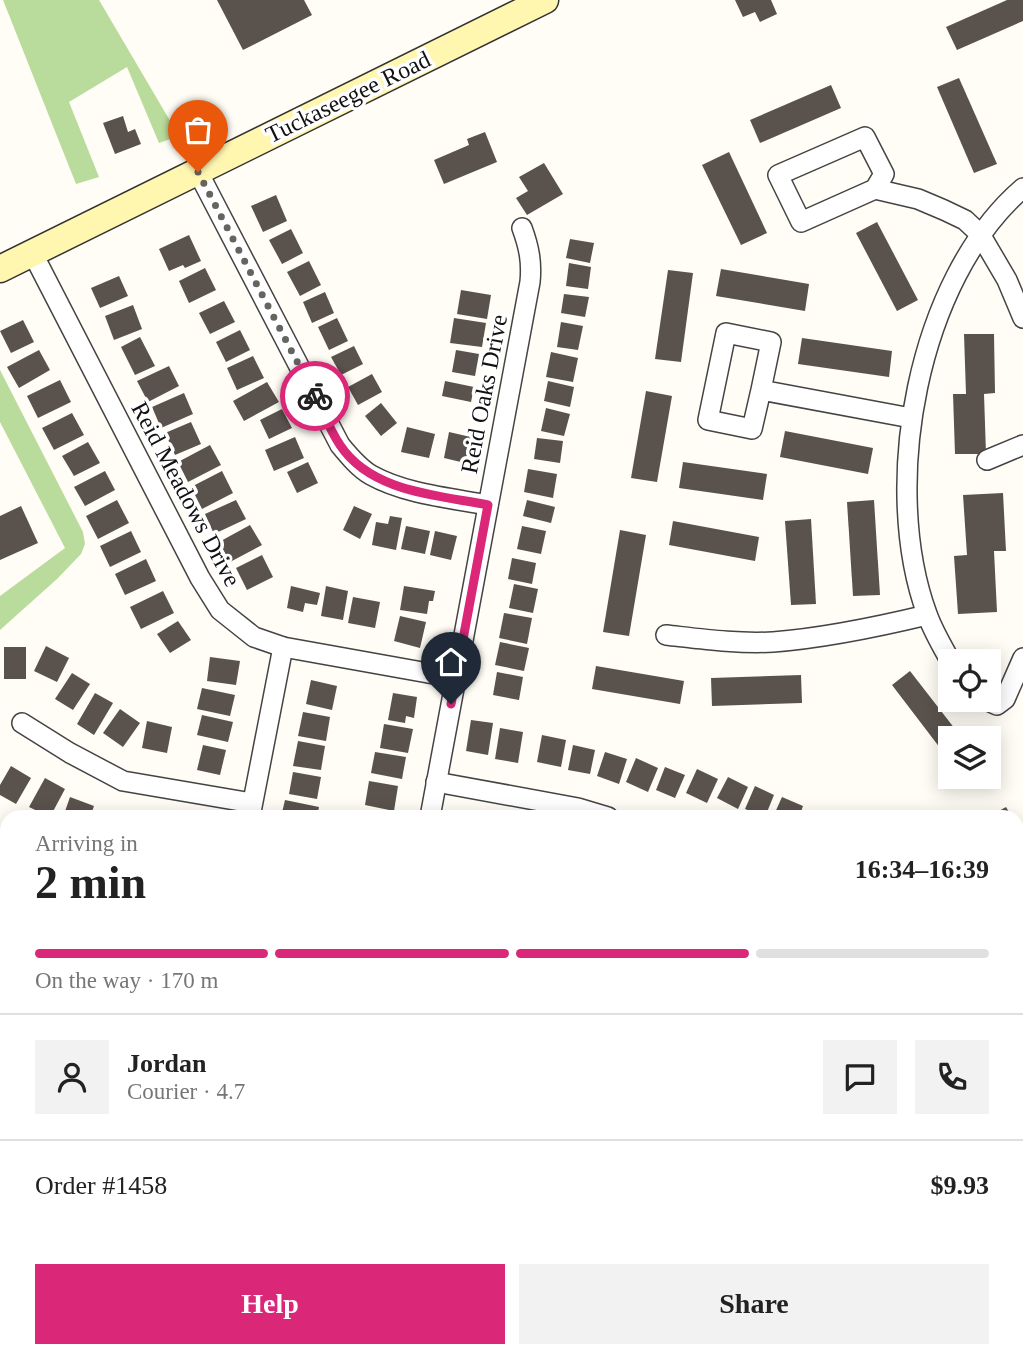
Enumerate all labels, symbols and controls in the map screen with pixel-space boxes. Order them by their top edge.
street label: Tuckaseegee Road [262,46,434,148]
pin [168,100,228,172]
icon: bag [179,111,217,149]
street label: Reid Oaks Drive [456,312,512,476]
courier [280,361,350,431]
icon: bike [296,377,334,415]
street label: Reid Meadows Drive [126,397,246,591]
pin [421,632,481,704]
icon: home [432,643,470,681]
map controls [938,649,1001,789]
button: locate [938,649,1001,712]
button: layers [938,726,1001,789]
text: Arriving in [35,831,138,856]
text: 16:34–16:39 [855,855,989,884]
text: 2 min [35,857,146,908]
text: On the way · 170 m [35,968,218,993]
button: person [35,1040,109,1114]
button: chat [823,1040,897,1114]
button: phone [915,1040,989,1114]
text: Jordan [127,1049,206,1078]
text: Courier · 4.7 [127,1079,245,1104]
text: Order #1458 [35,1171,167,1200]
text: $9.93 [931,1171,989,1200]
button: Help [35,1264,505,1344]
button: Share [519,1264,989,1344]

